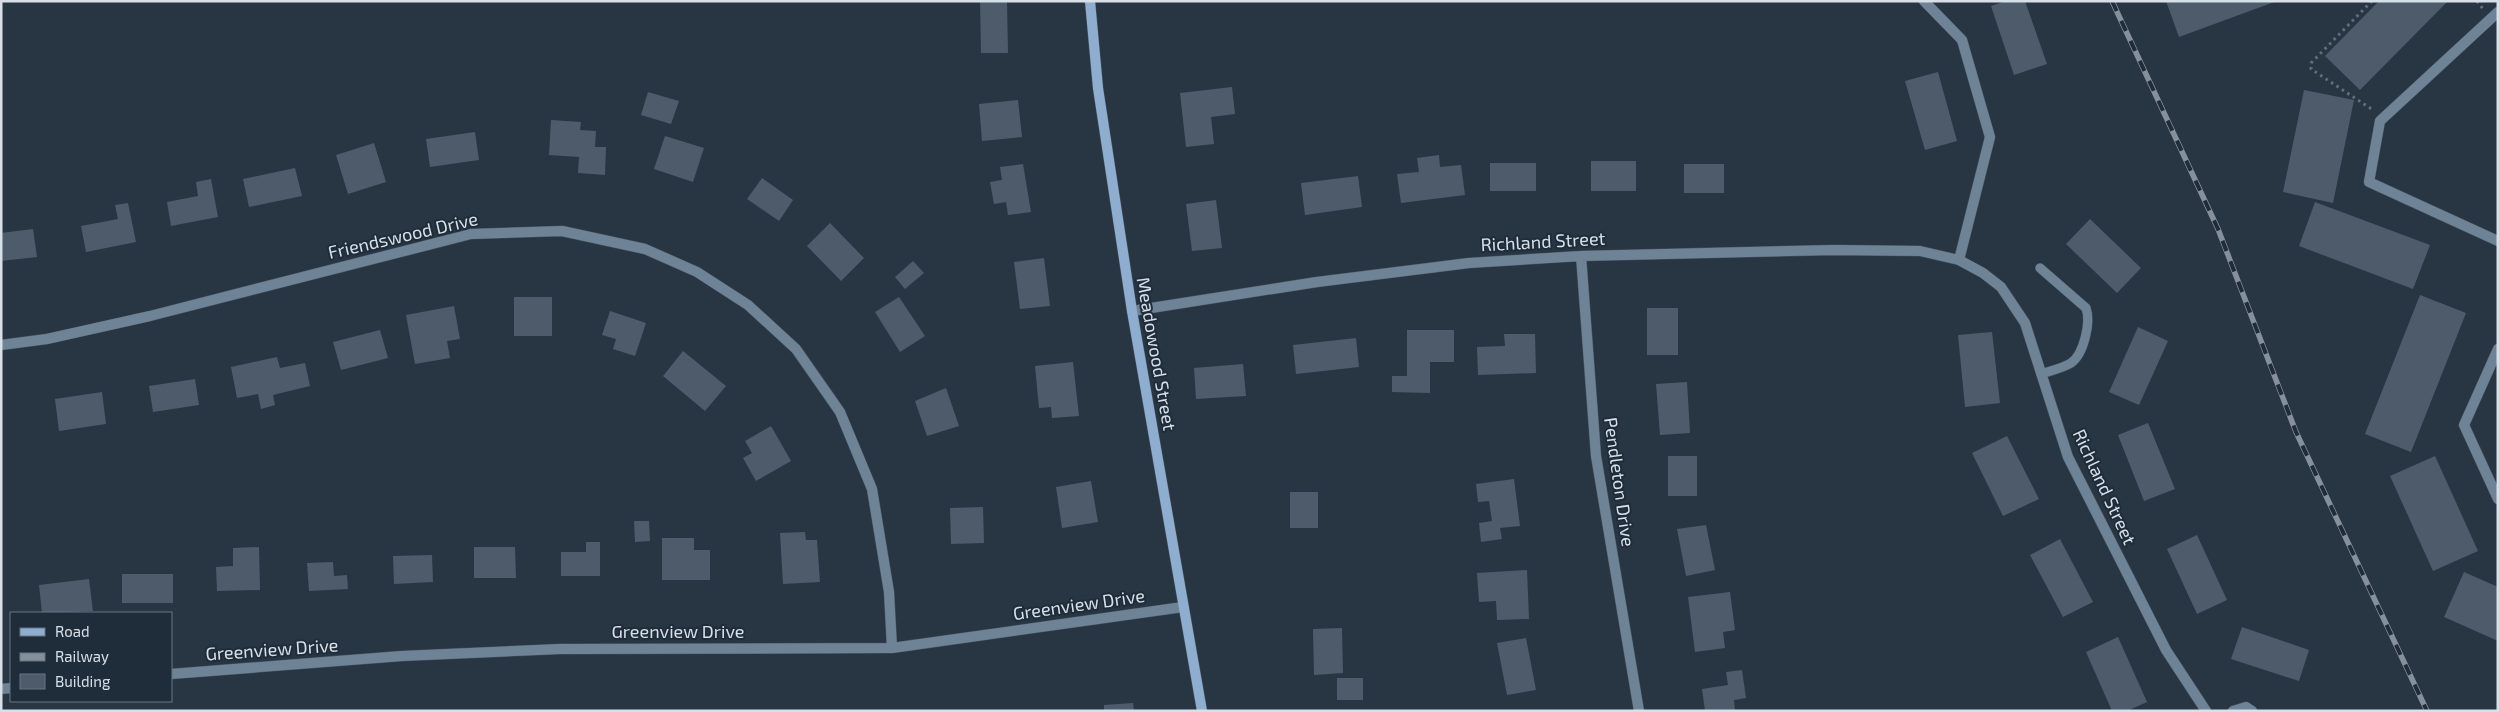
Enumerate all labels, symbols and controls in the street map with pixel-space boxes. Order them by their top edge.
street label: Friendswood Drive [326,207,480,263]
street label: Richland Street [1480,227,1606,255]
street label: Meadowood Street [1133,275,1181,432]
street label: Pendleton Drive [1600,416,1640,548]
street label: Richland Street [2069,425,2141,548]
street label: Greenview Drive [1011,584,1146,624]
legend [10,612,172,702]
street label: Greenview Drive [612,620,744,642]
text: Road [55,622,90,640]
street label: Greenview Drive [205,633,339,665]
text: Railway [55,647,109,665]
text: Building [55,672,111,690]

